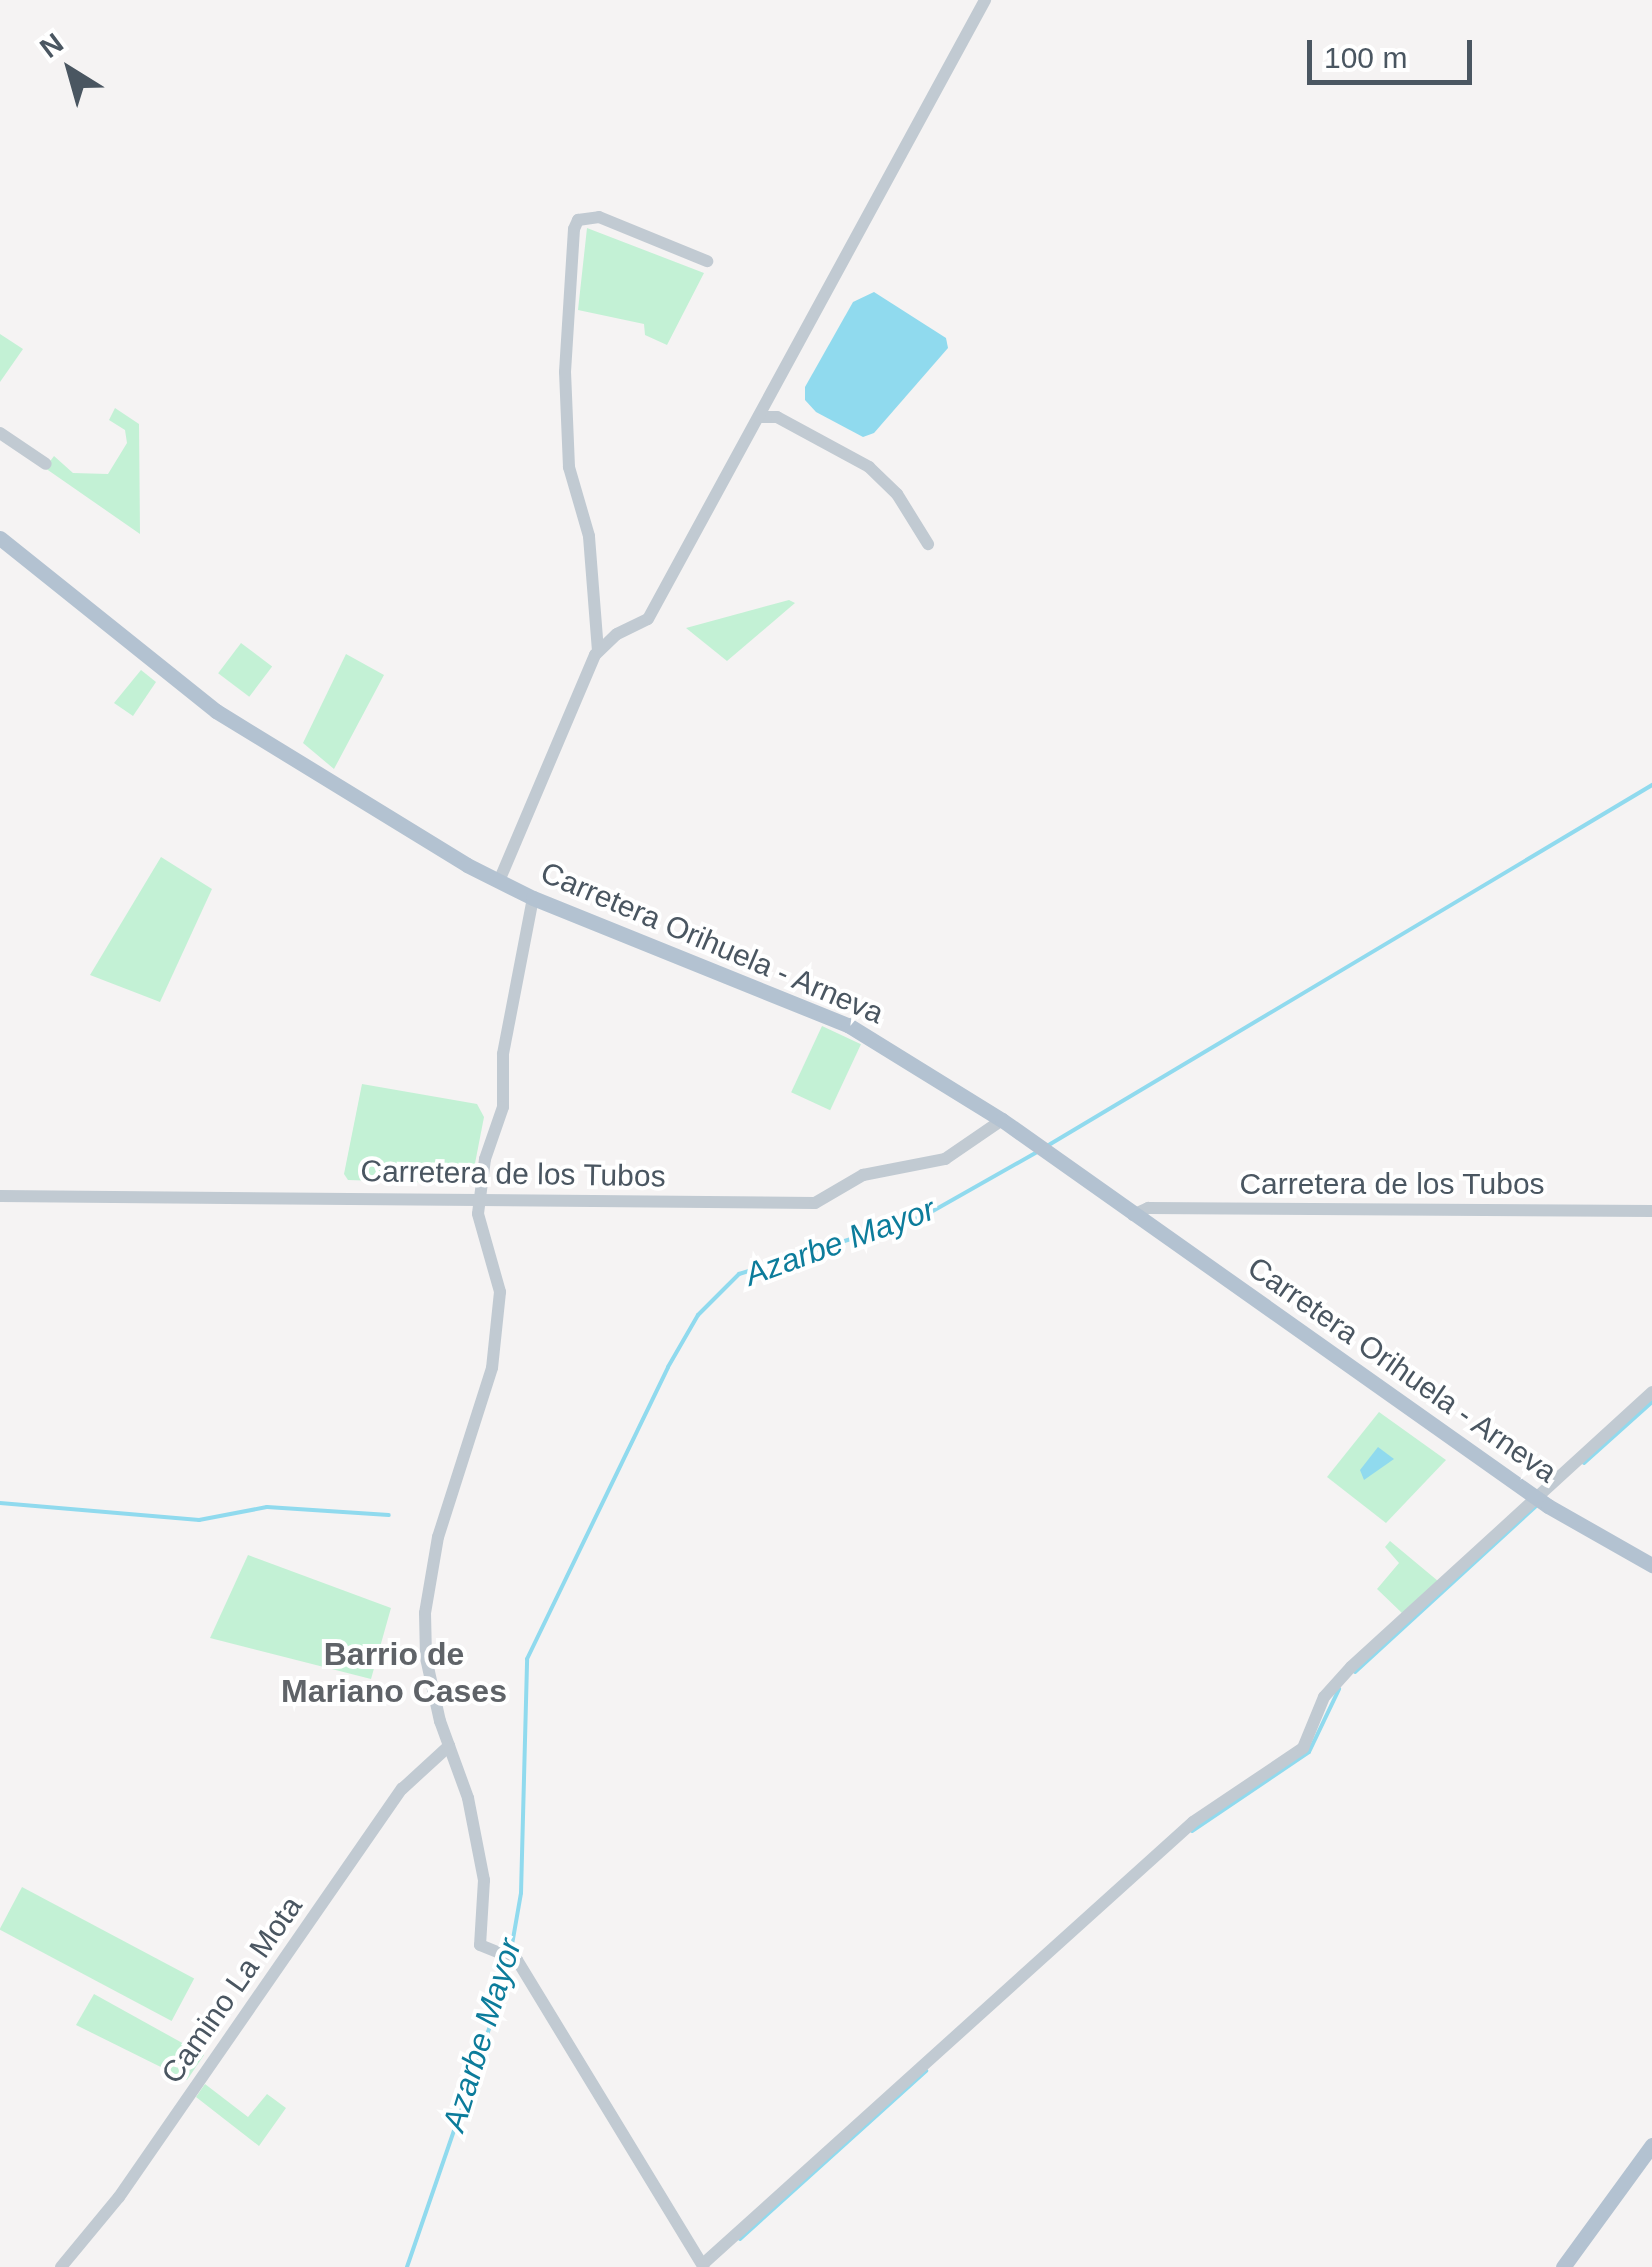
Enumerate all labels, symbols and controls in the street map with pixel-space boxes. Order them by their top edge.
north arrow [20,20,120,120]
scale bar [1312,20,1477,82]
text: N [34,27,69,64]
text: 100 m [1324,41,1407,74]
street label: Carretera Orihuela - Arneva [535,854,889,1032]
street label: Carretera de los Tubos [360,1153,666,1195]
street label: Carretera de los Tubos [1239,1166,1545,1202]
water label: Azarbe Mayor [740,1190,940,1294]
street label: Carretera Orihuela - Arneva [1240,1249,1564,1491]
district label: Barrio de Mariano Cases [281,1636,507,1711]
street label: Camino La Mota [154,1890,310,2090]
water label: Azarbe Mayor [435,1934,529,2136]

